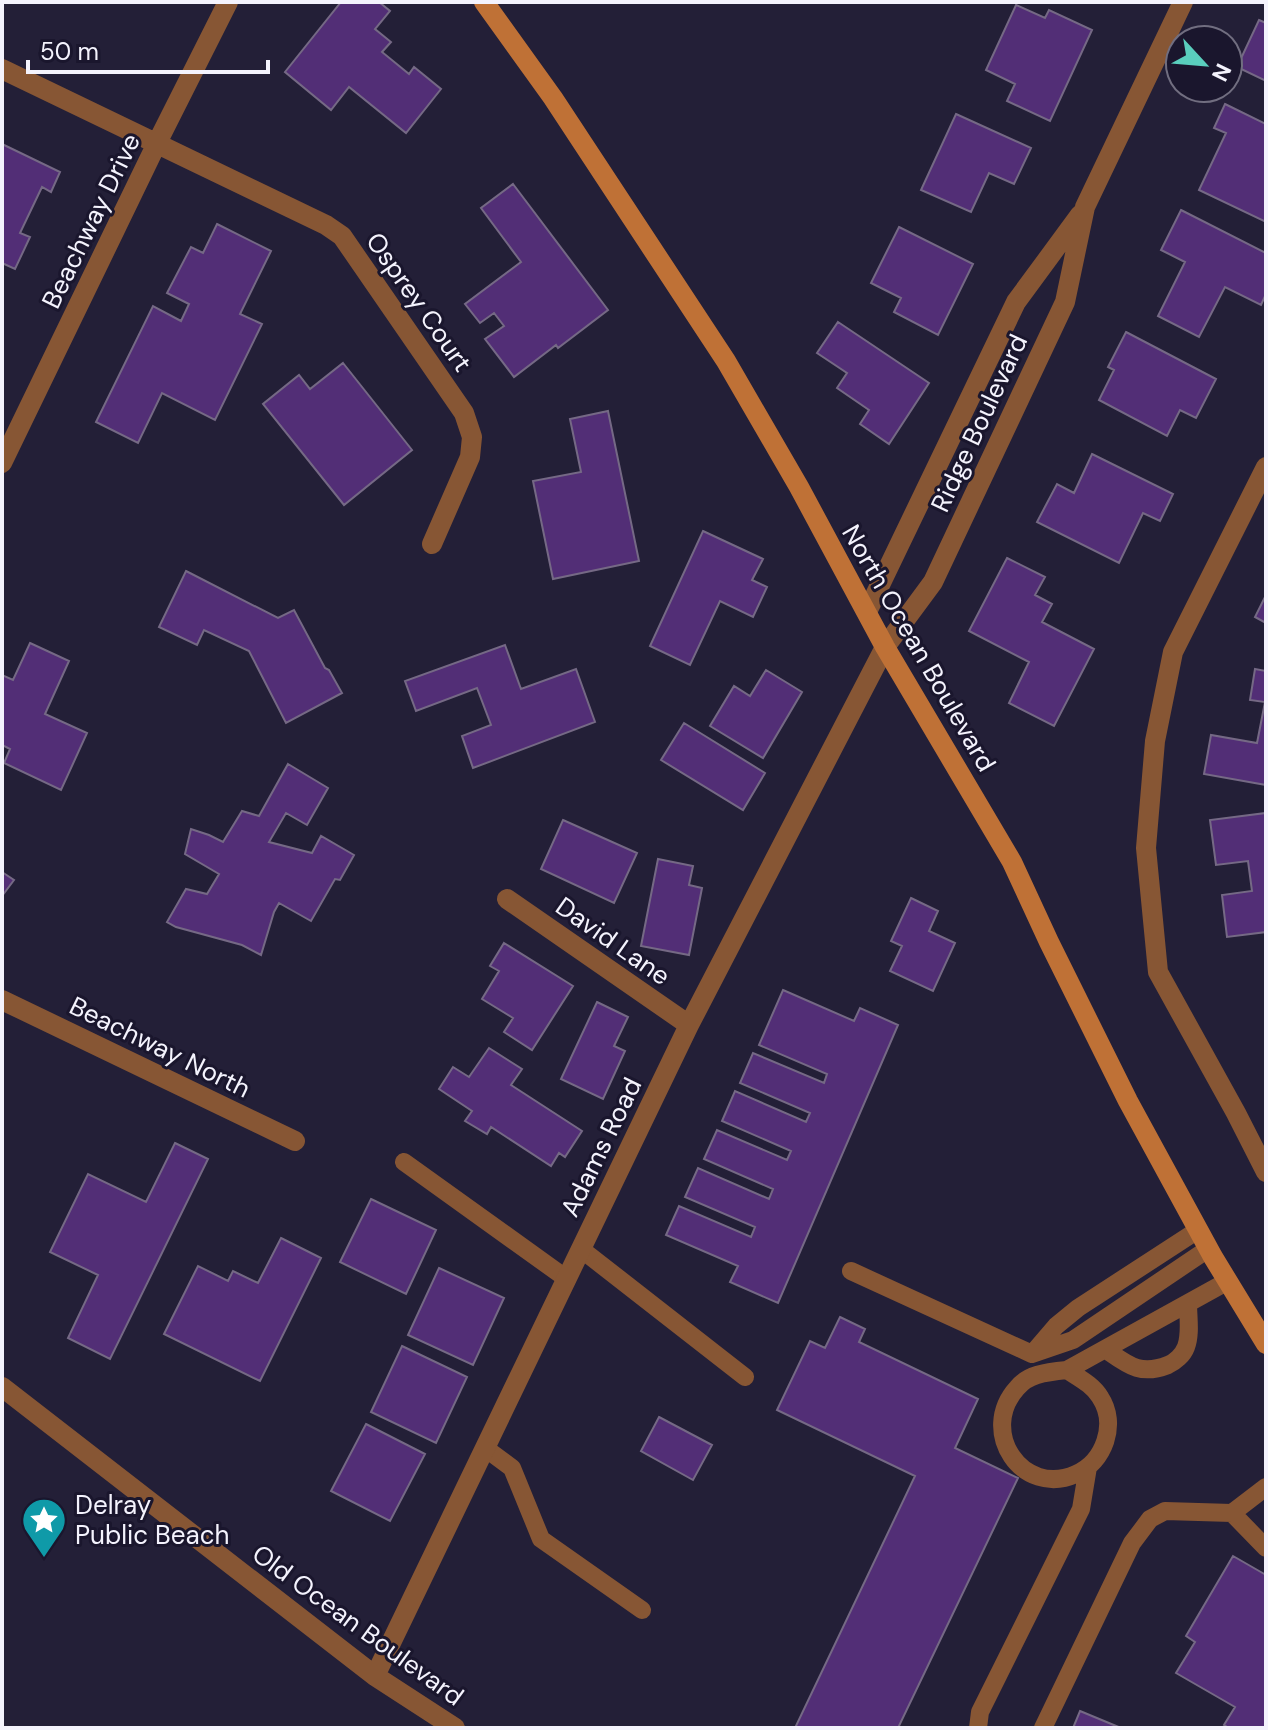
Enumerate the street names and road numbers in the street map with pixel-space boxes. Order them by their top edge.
street label: Beachway Drive [34,128,148,314]
street label: Osprey Court [358,226,480,378]
street label: Ridge Boulevard [923,329,1035,517]
street label: North Ocean Boulevard [834,518,1004,778]
street label: David Lane [549,889,677,993]
street label: Beachway North [64,989,256,1105]
street label: Adams Road [553,1072,649,1222]
street label: Old Ocean Boulevard [245,1537,471,1713]

